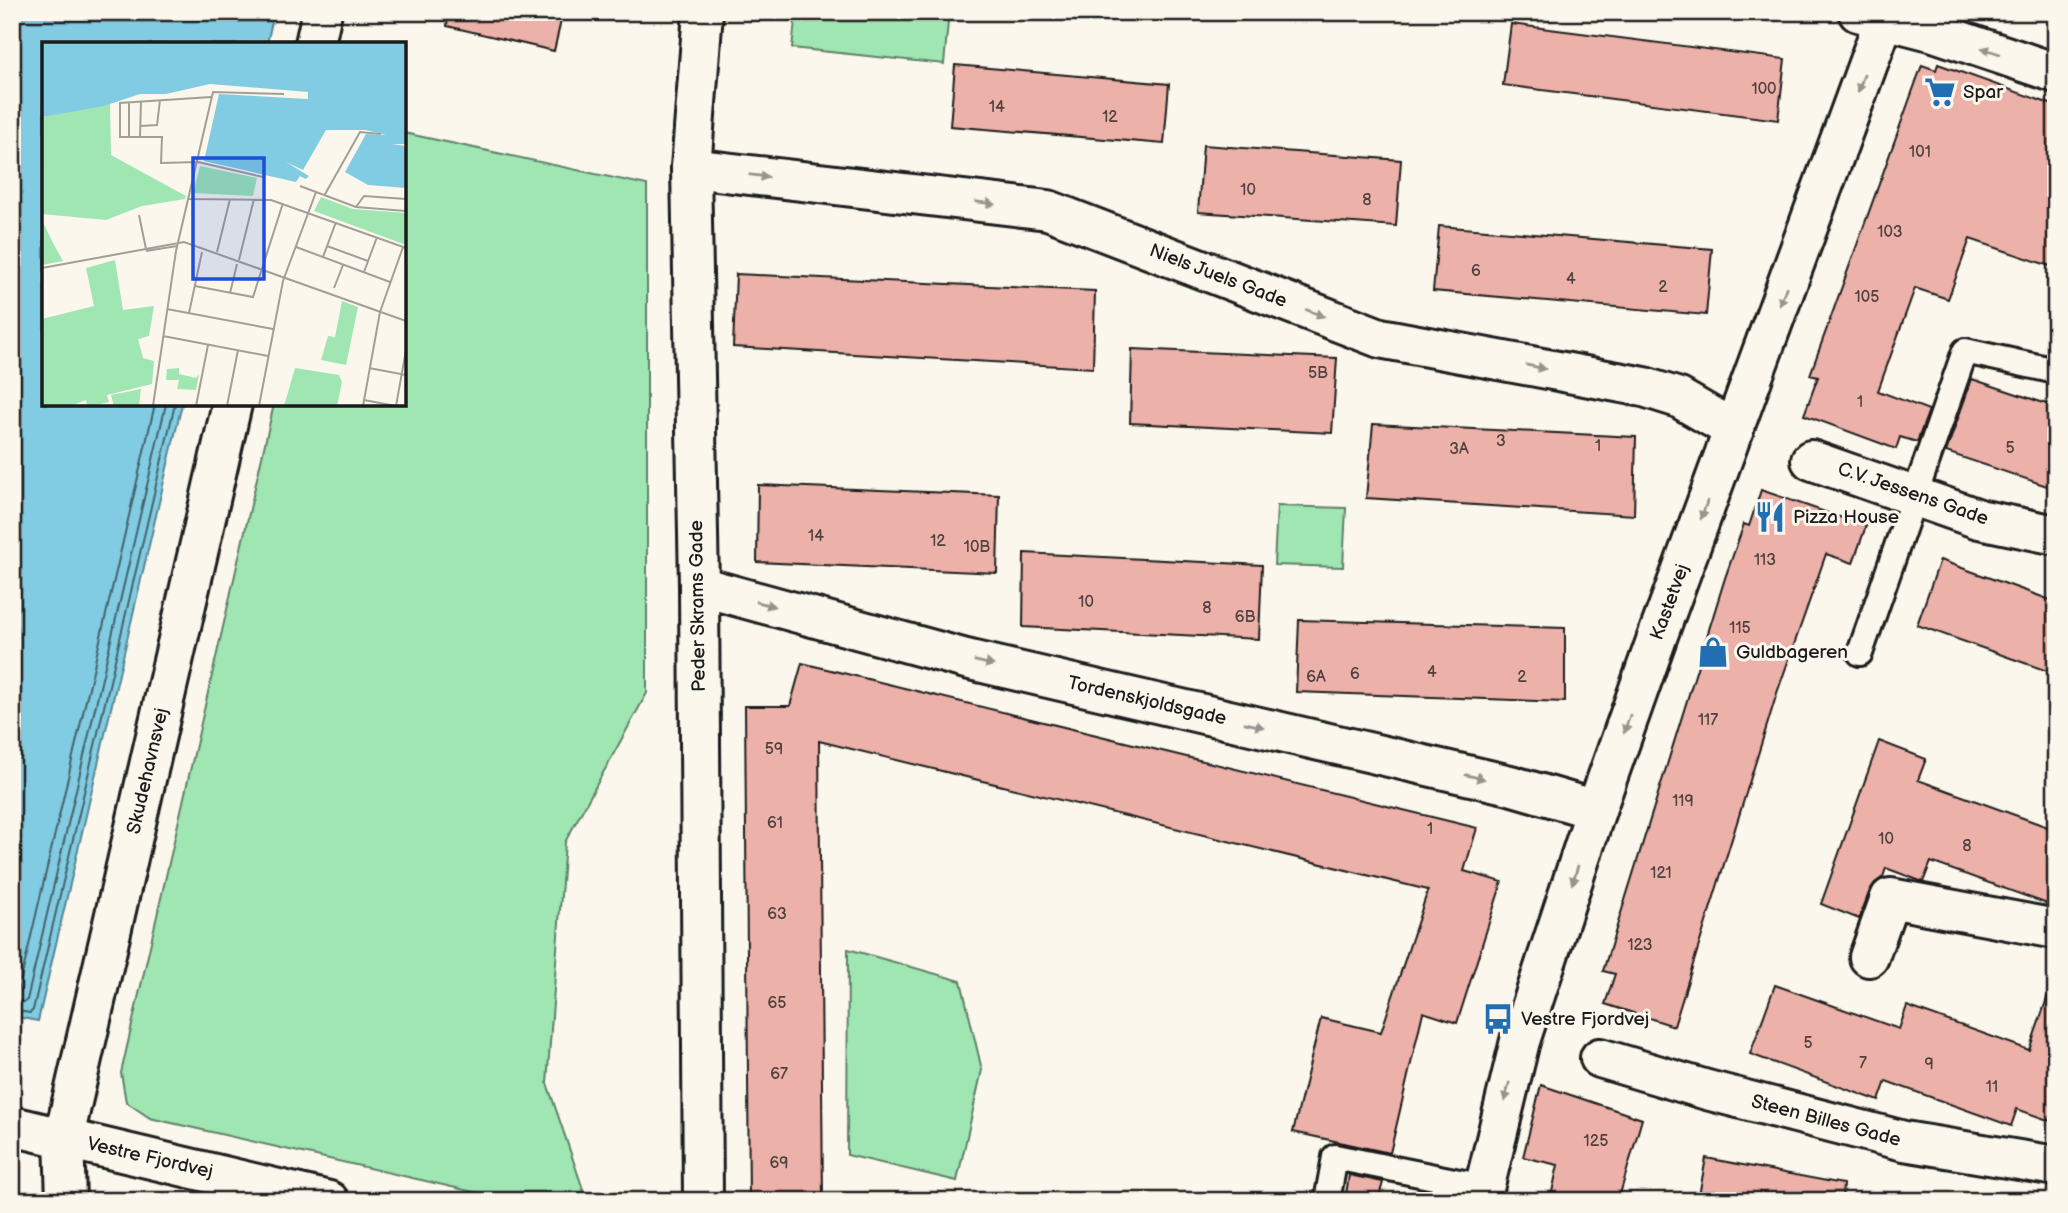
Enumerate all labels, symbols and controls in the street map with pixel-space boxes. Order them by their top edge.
inset map [42,42,406,406]
one-way arrow [1980,45,2001,56]
one-way arrow [1855,72,1866,93]
supermarket icon: Spar [1923,75,1957,109]
house number: 100 [1751,80,1777,99]
place label: Spar [1963,81,2004,104]
house number: 14 [989,98,1005,117]
house number: 12 [1102,108,1118,127]
house number: 101 [1909,143,1931,162]
one-way arrow [748,171,770,182]
house number: 10 [1240,181,1256,200]
house number: 8 [1362,191,1372,210]
one-way arrow [974,198,996,209]
house number: 103 [1877,223,1903,242]
street label: Niels Juels Gade [1146,239,1290,313]
house number: 6 [1471,262,1481,281]
house number: 4 [1566,270,1576,289]
house number: 2 [1658,278,1668,297]
one-way arrow [1777,286,1788,307]
house number: 105 [1855,288,1879,307]
one-way arrow [1305,307,1326,318]
one-way arrow [1525,361,1547,372]
house number: 5B [1308,364,1328,383]
house number: 1 [1857,393,1863,412]
house number: 3 [1496,432,1506,451]
house number: 1 [1595,437,1601,456]
house number: 5 [2005,439,2015,458]
house number: 3A [1449,440,1469,459]
street label: C.V. Jessens Gade [1835,457,1991,531]
one-way arrow [1699,500,1710,521]
restaurant icon: Pizza House [1753,500,1787,534]
place label: Pizza House [1793,506,1899,529]
street label: Peder Skrams Gade [685,520,711,692]
house number: 14 [808,527,824,546]
house number: 12 [930,532,946,551]
house number: 10B [964,538,990,557]
house number: 113 [1754,551,1776,570]
street label: Kastetvej [1646,561,1694,643]
house number: 10 [1078,593,1094,612]
one-way arrow [754,599,775,609]
house number: 8 [1202,599,1212,618]
house number: 6B [1235,608,1255,627]
house number: 115 [1729,619,1751,638]
shop icon: Guldbageren [1696,635,1730,669]
place label: Guldbageren [1736,641,1848,664]
one-way arrow [973,658,995,669]
house number: 4 [1427,663,1437,682]
house number: 6 [1350,665,1360,684]
house number: 6A [1306,668,1326,687]
house number: 2 [1517,668,1527,687]
street label: Tordenskjoldsgade [1065,672,1229,730]
street label: Skudehavnsvej [122,706,174,836]
house number: 117 [1698,711,1718,730]
one-way arrow [1621,713,1632,734]
one-way arrow [1243,720,1265,731]
house number: 59 [765,740,783,759]
one-way arrow [1464,771,1486,782]
house number: 119 [1672,792,1694,811]
house number: 61 [767,814,783,833]
house number: 1 [1427,820,1433,839]
house number: 10 [1878,830,1894,849]
house number: 8 [1962,837,1972,856]
one-way arrow [1569,864,1580,885]
house number: 121 [1650,864,1672,883]
house number: 63 [767,905,787,924]
house number: 123 [1627,936,1653,955]
house number: 65 [768,994,786,1013]
bus stop icon: Vestre Fjordvej [1481,1002,1515,1036]
place label: Vestre Fjordvej [1521,1008,1649,1031]
house number: 5 [1803,1034,1813,1053]
house number: 7 [1859,1054,1867,1073]
house number: 9 [1924,1055,1934,1074]
house number: 67 [770,1065,788,1084]
house number: 11 [1986,1078,1998,1097]
one-way arrow [1501,1081,1512,1103]
street label: Steen Billes Gade [1749,1090,1903,1152]
street label: Vestre Fjordvej [85,1132,215,1184]
house number: 125 [1584,1132,1608,1151]
house number: 69 [769,1154,789,1173]

